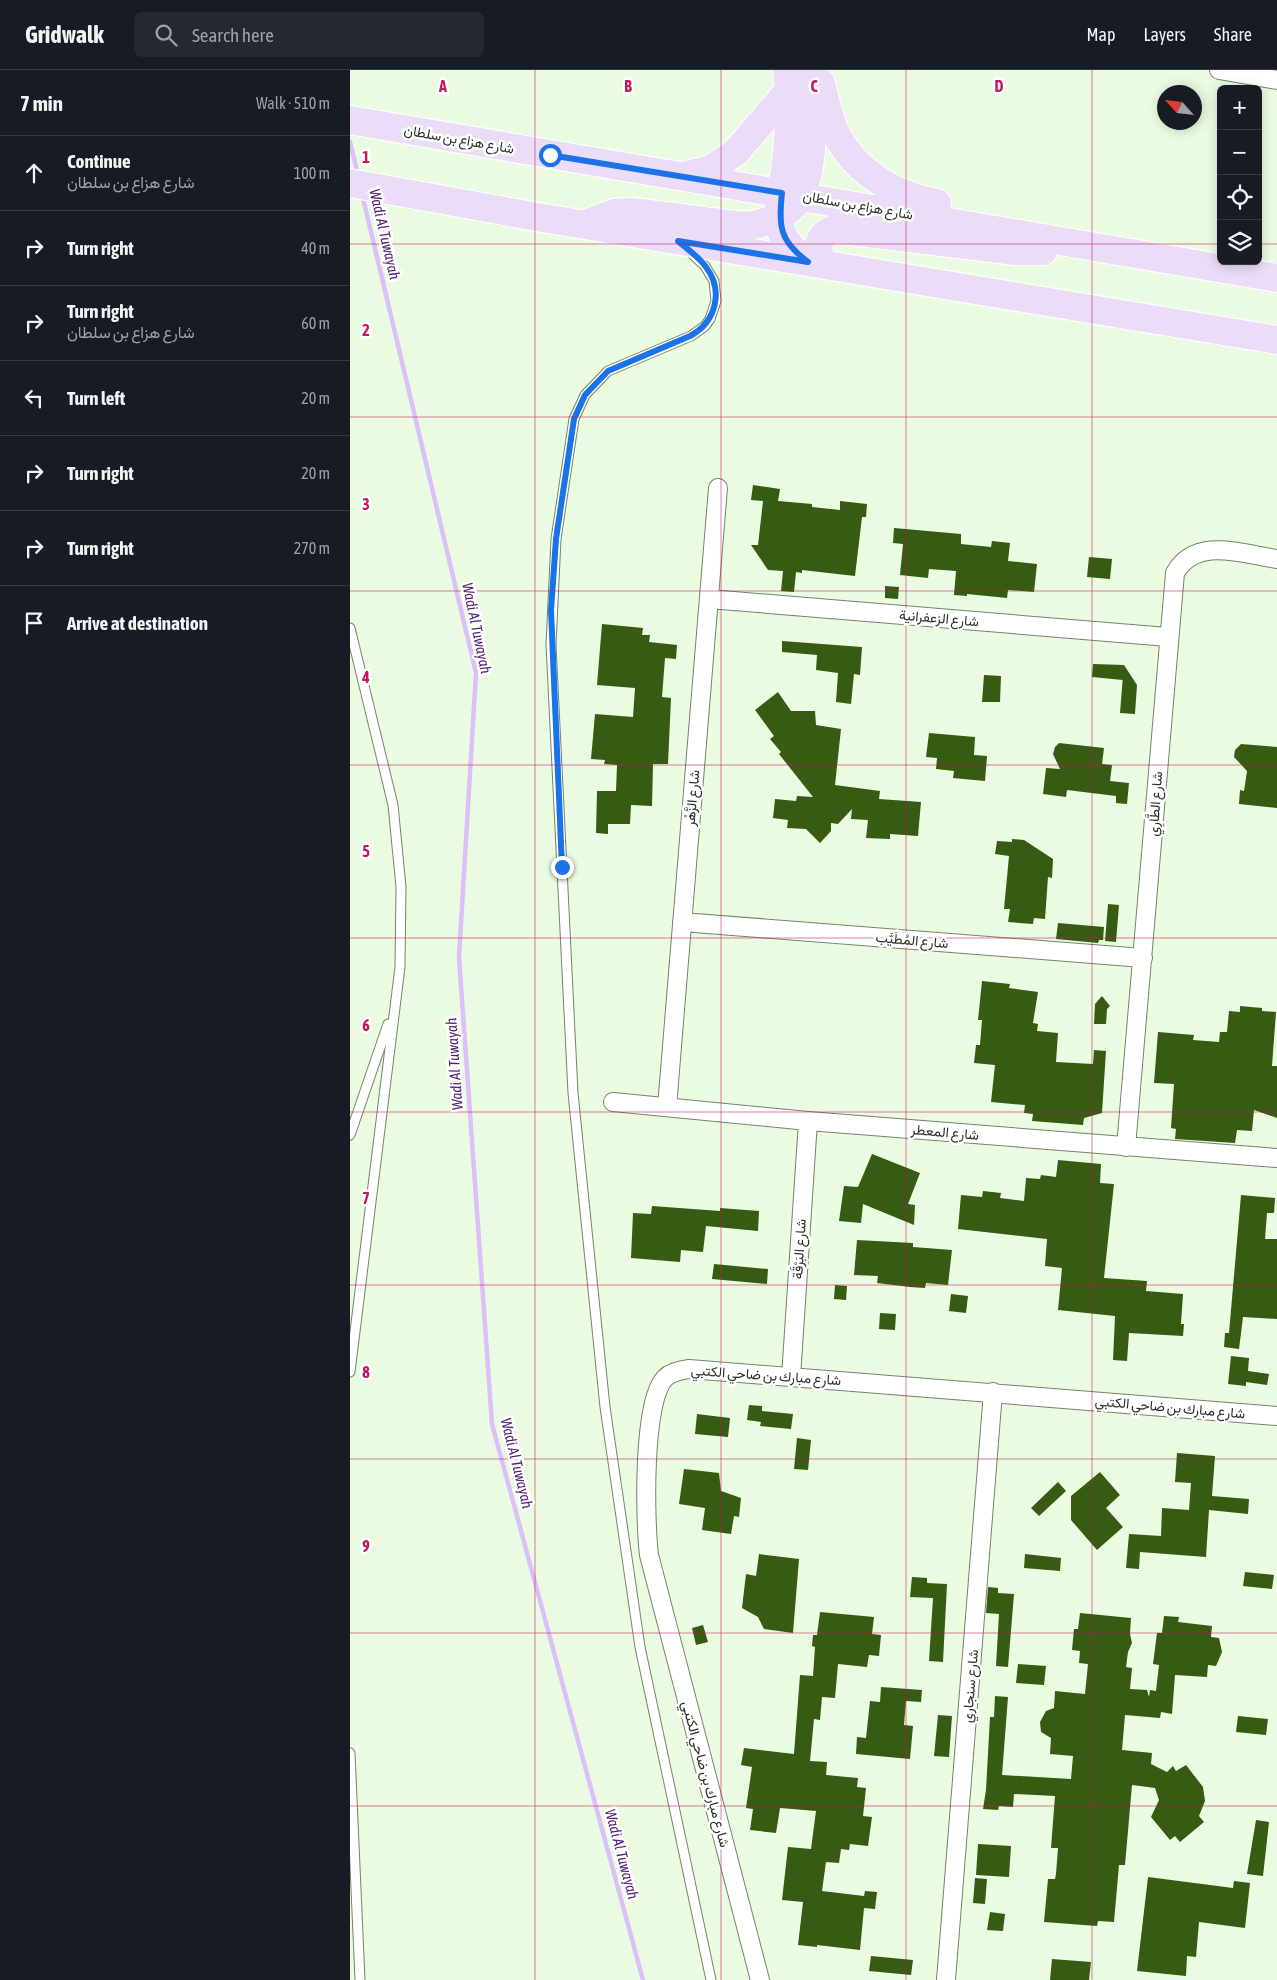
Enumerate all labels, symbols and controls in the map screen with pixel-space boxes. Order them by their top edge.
search box [134,12,484,57]
text: Gridwalk [25,21,104,48]
icon: search [152,21,180,49]
text: Search here [192,24,274,46]
text: Map [1086,24,1115,45]
text: Layers [1143,24,1186,45]
text: Share [1214,24,1252,45]
text: A [438,77,447,95]
text: B [624,77,632,95]
text: C [810,77,818,95]
text: D [995,77,1004,95]
north arrow [1157,85,1202,130]
map controls [1217,85,1262,265]
button: + [1217,85,1262,130]
text: 7 min [20,91,63,115]
text: Walk · 510 m [256,94,330,112]
street label: شارع هزاع بن سلطان [402,121,515,160]
button: − [1217,130,1262,175]
route start [539,144,562,167]
text: 1 [362,148,370,166]
text: Continue [67,150,131,172]
icon: ahead [20,159,48,187]
text: 100 m [294,164,330,182]
text: شارع هزاع بن سلطان [67,173,195,191]
button: locate [1217,175,1262,220]
water label: Wadi Al Tuwayah [366,187,404,281]
street label: شارع هزاع بن سلطان [801,187,914,226]
button: layers [1217,220,1262,265]
icon: right [20,234,48,262]
text: Turn right [67,237,134,259]
text: 40 m [301,239,330,257]
text: Turn right [67,300,134,322]
icon: right [20,309,48,337]
text: 60 m [301,314,330,332]
text: 2 [362,321,370,339]
text: شارع هزاع بن سلطان [67,323,195,341]
icon: left [20,384,48,412]
text: Turn left [67,387,125,409]
text: 20 m [301,389,330,407]
icon: right [20,459,48,487]
text: Turn right [67,462,134,484]
text: 20 m [301,464,330,482]
text: 3 [362,495,370,513]
icon: right [20,534,48,562]
text: Turn right [67,537,134,559]
text: 270 m [294,539,330,557]
water label: Wadi Al Tuwayah [459,581,495,675]
street label: شارع الزعفرانية [898,607,980,632]
icon: arrive [20,609,48,637]
text: Arrive at destination [67,612,208,634]
text: 4 [361,668,370,686]
street label: شارع الزَّهْر [681,769,705,828]
street label: شارع الطَّارِي [1142,771,1169,837]
text: 5 [362,842,370,860]
route end [551,856,574,879]
street label: شارع المُطَيَّب [875,929,949,954]
text: 6 [362,1016,370,1034]
water label: Wadi Al Tuwayah [442,1017,466,1111]
street label: شارع المعطر [909,1121,980,1146]
text: 7 [362,1189,370,1207]
street label: شارع البَرْقَة [789,1218,812,1280]
street label: شارع مبارك بن ضاحي الكتبي [690,1362,842,1392]
text: 8 [362,1363,370,1381]
street label: شارع مبارك بن ضاحي الكتبي [1094,1392,1246,1426]
water label: Wadi Al Tuwayah [498,1416,536,1510]
text: 9 [362,1537,370,1555]
street label: شارع سنجاري [959,1649,985,1724]
street label: شارع مبارك بن ضاحي الكتبي [675,1699,733,1850]
water label: Wadi Al Tuwayah [602,1807,642,1901]

